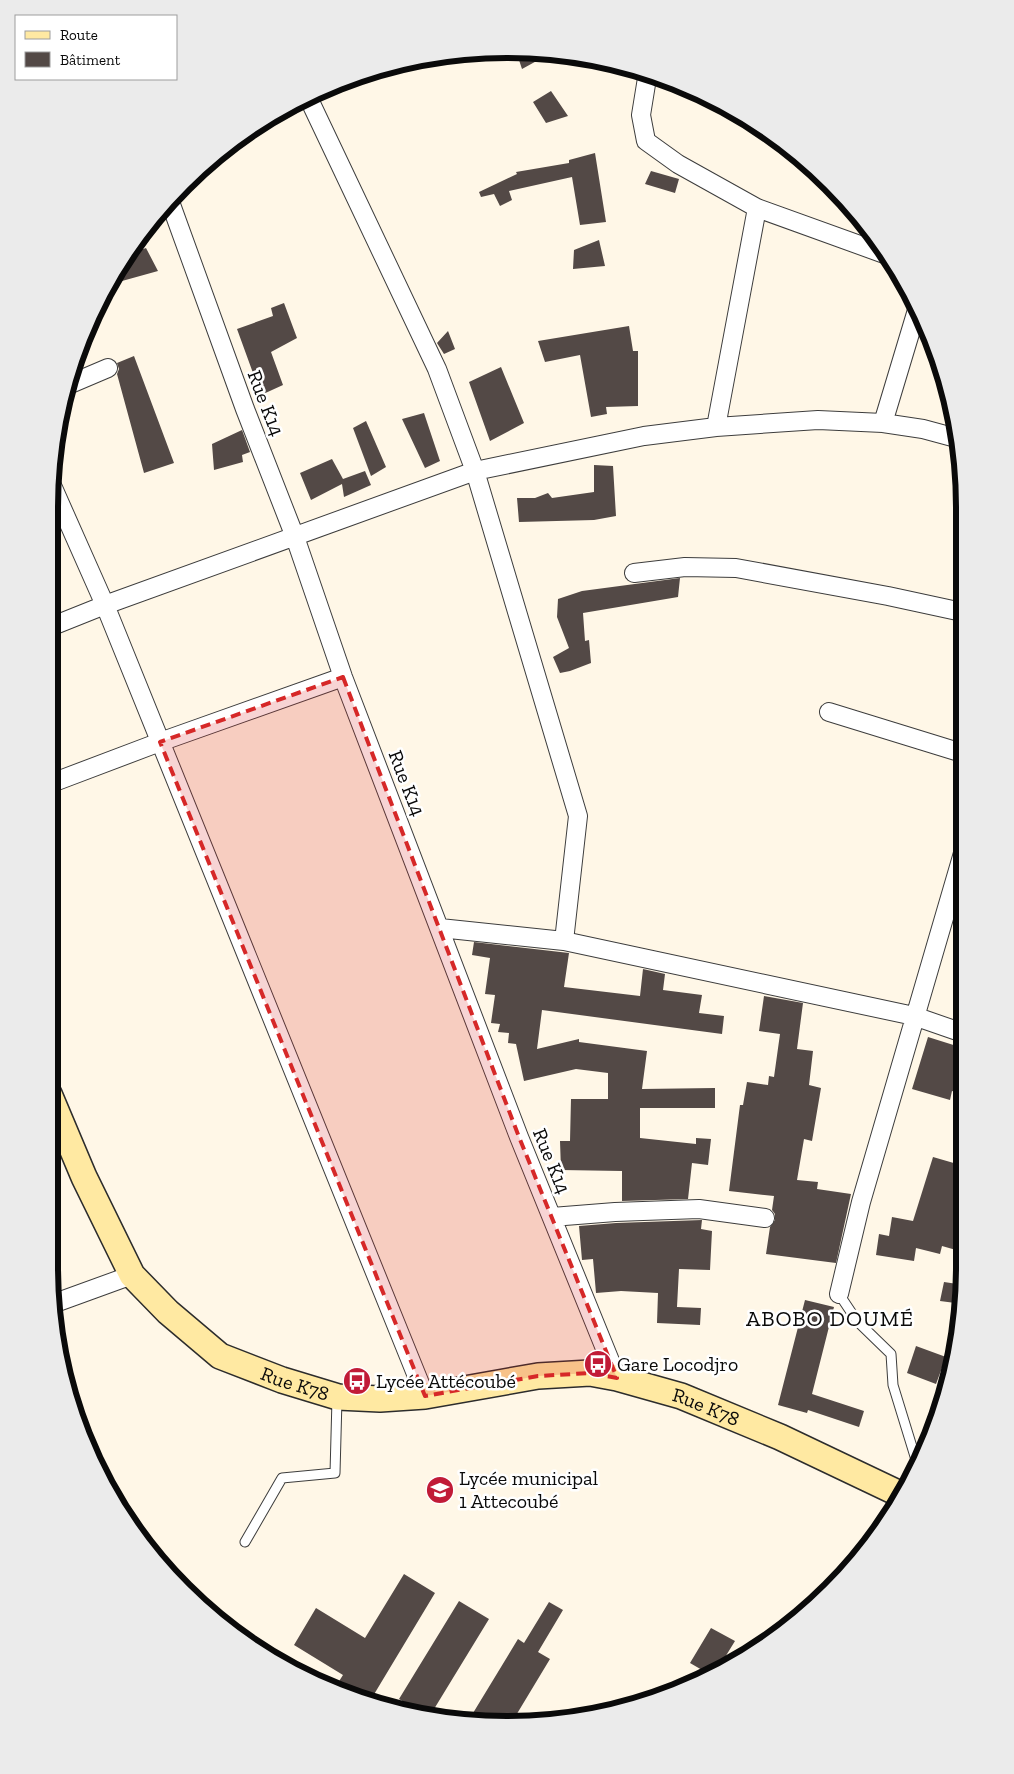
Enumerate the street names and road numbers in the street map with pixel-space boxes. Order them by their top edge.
street label: Rue K14 [242,367,290,440]
street label: Rue K14 [383,747,431,820]
street label: Rue K14 [528,1125,576,1198]
street label: Rue K78 [258,1361,332,1406]
street label: Rue K78 [670,1382,743,1431]

